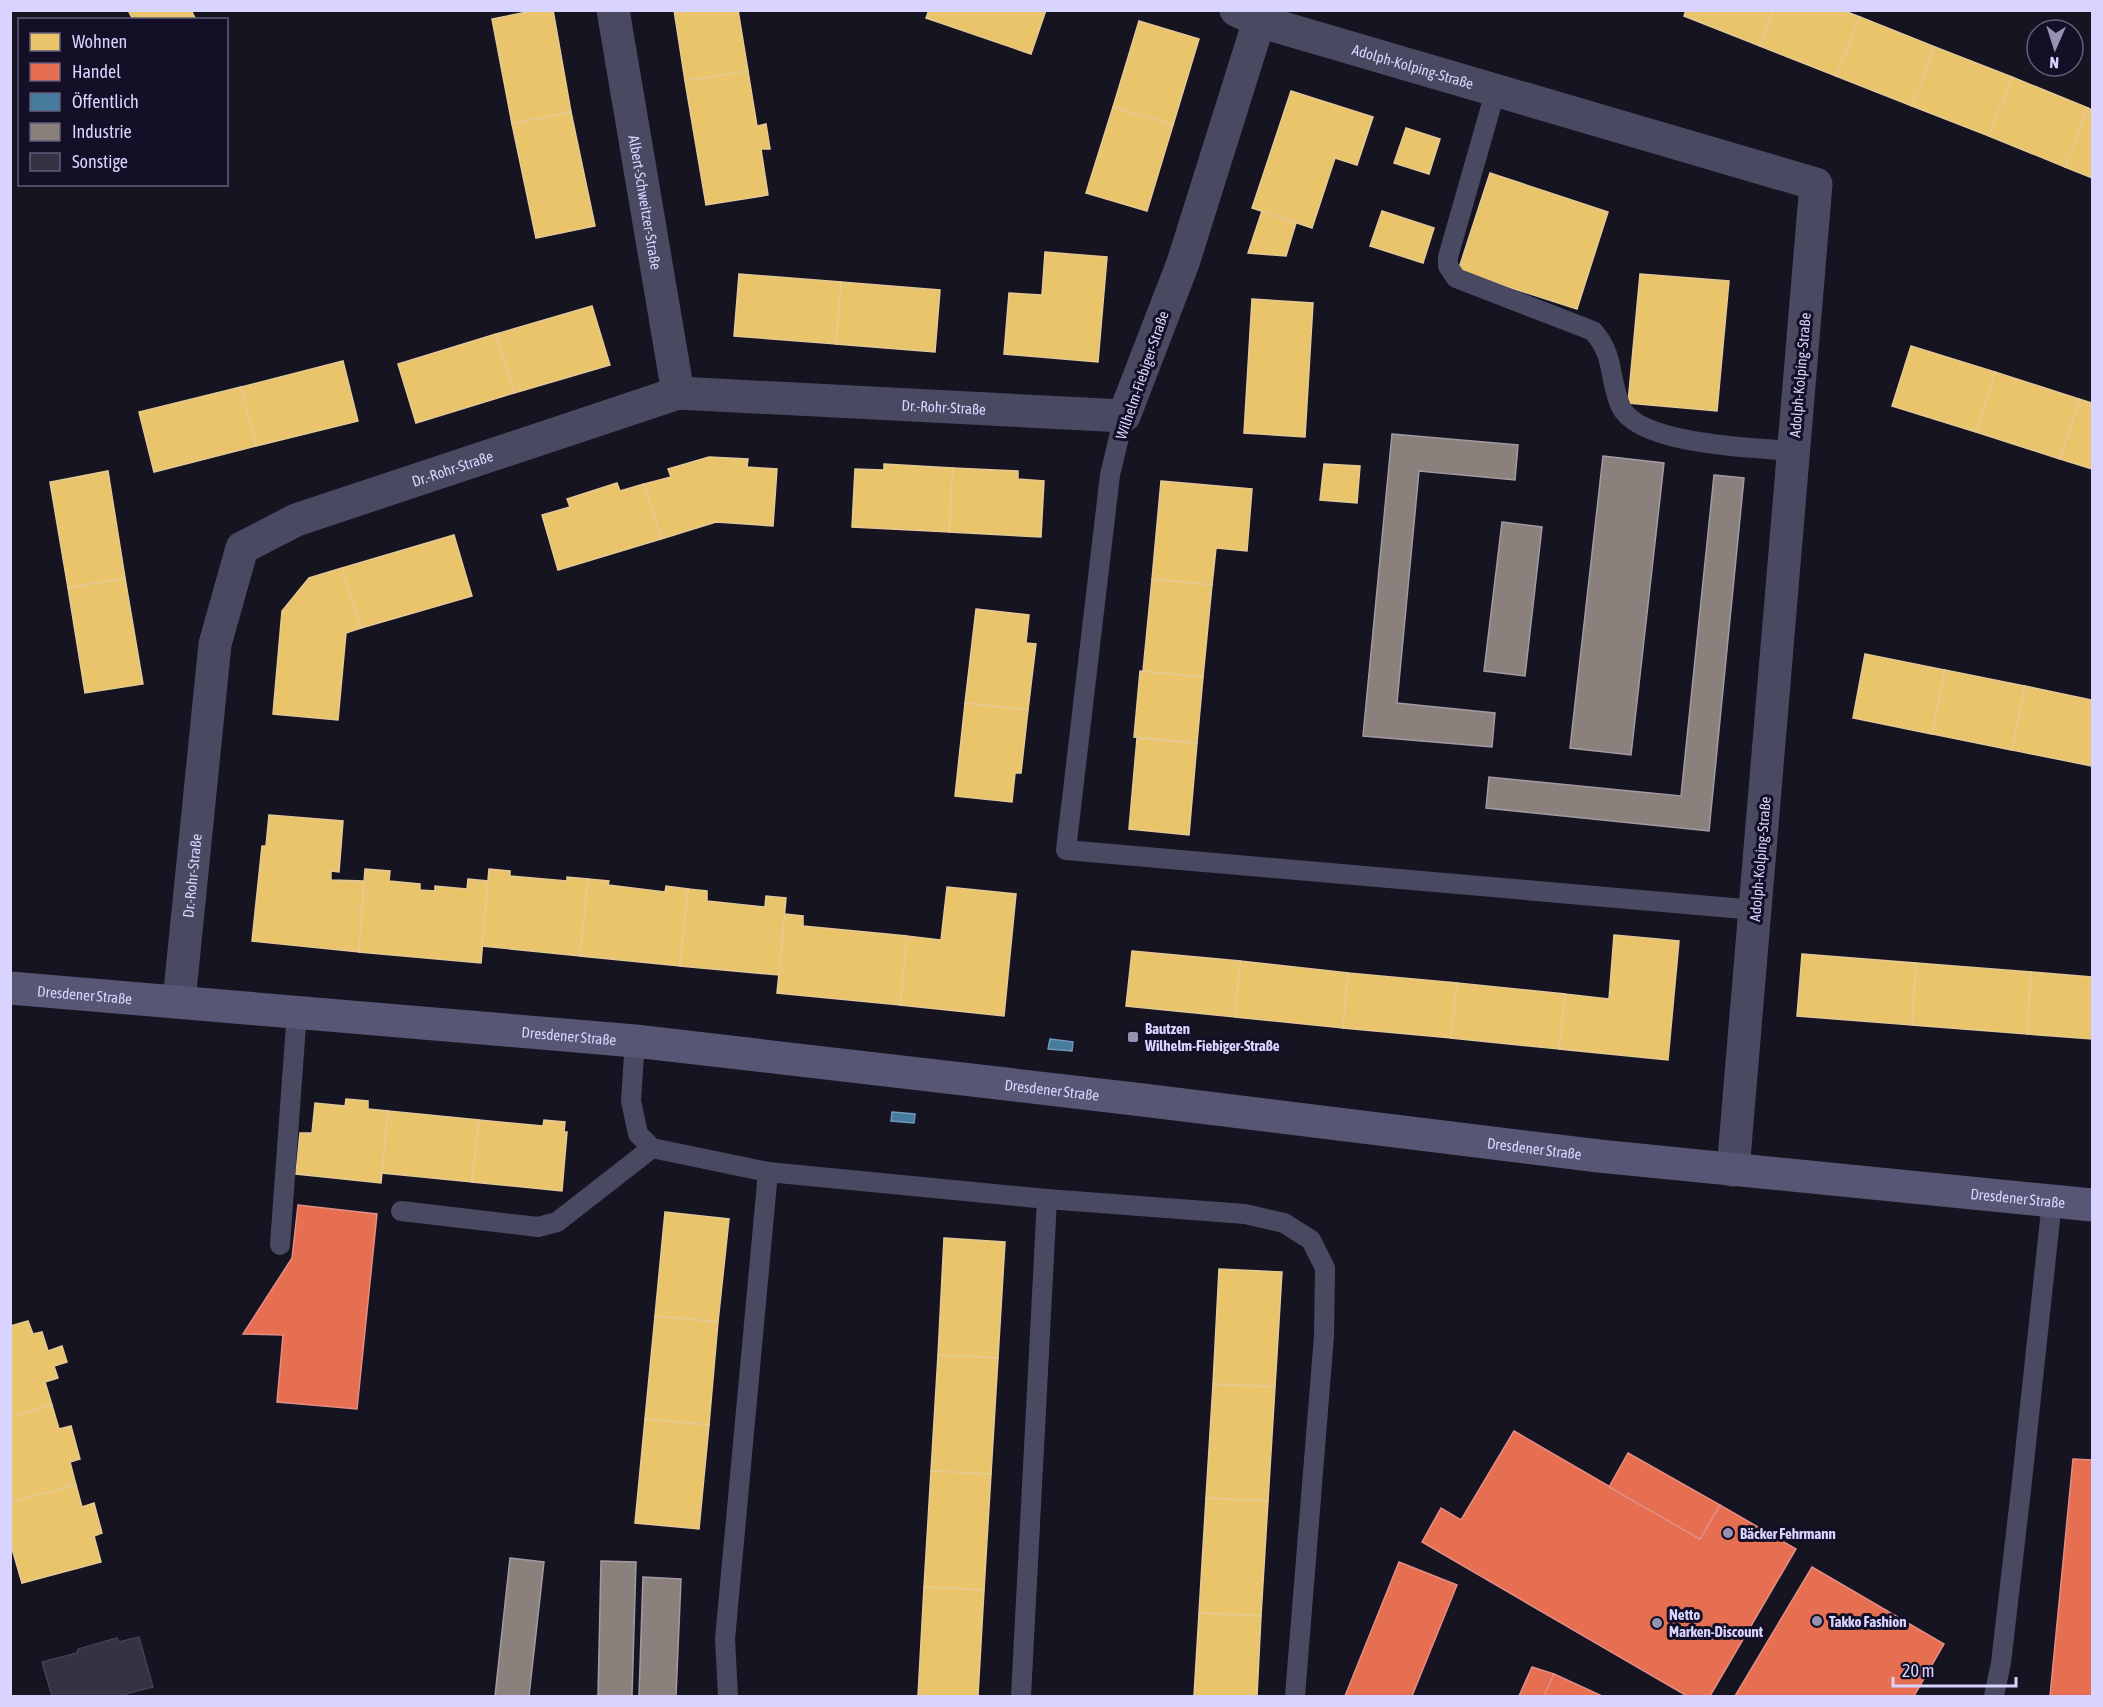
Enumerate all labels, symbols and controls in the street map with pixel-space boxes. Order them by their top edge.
legend [18,18,228,186]
north arrow [2025,18,2085,78]
text: Wohnen [72,31,127,52]
street label: Adolph-Kolping-Straße [1350,40,1476,92]
text: N [2049,54,2059,72]
text: Handel [72,61,121,82]
text: Öffentlich [72,91,139,112]
text: Industrie [72,121,132,142]
street label: Albert-Schweitzer-Straße [626,134,665,271]
text: Sonstige [72,151,128,172]
street label: Wilhelm-Fiebiger-Straße [1112,308,1172,441]
street label: Adolph-Kolping-Straße [1786,312,1814,438]
street label: Dr.-Rohr-Straße [901,396,986,417]
street label: Dr.-Rohr-Straße [410,447,495,489]
street label: Adolph-Kolping-Straße [1746,796,1774,922]
street label: Dr.-Rohr-Straße [179,833,204,918]
street label: Dresdener Straße [37,982,133,1007]
place label: Bautzen Wilhelm-Fiebiger-Straße [1144,1020,1280,1054]
street label: Dresdener Straße [521,1023,617,1048]
marker: Bautzen Wilhelm-Fiebiger-Straße [1126,1030,1140,1044]
street label: Dresdener Straße [1004,1075,1100,1103]
street label: Dresdener Straße [1486,1134,1583,1162]
street label: Dresdener Straße [1970,1184,2066,1211]
place label: Bäcker Fehrmann [1740,1525,1836,1542]
marker: Bäcker Fehrmann [1721,1526,1735,1540]
place label: Netto Marken-Discount [1669,1606,1764,1640]
place label: Takko Fashion [1829,1613,1907,1630]
marker: Takko Fashion [1810,1614,1824,1628]
marker: Netto Marken-Discount [1650,1616,1664,1630]
scale bar [1893,1650,2016,1688]
text: 20 m [1902,1660,1934,1681]

